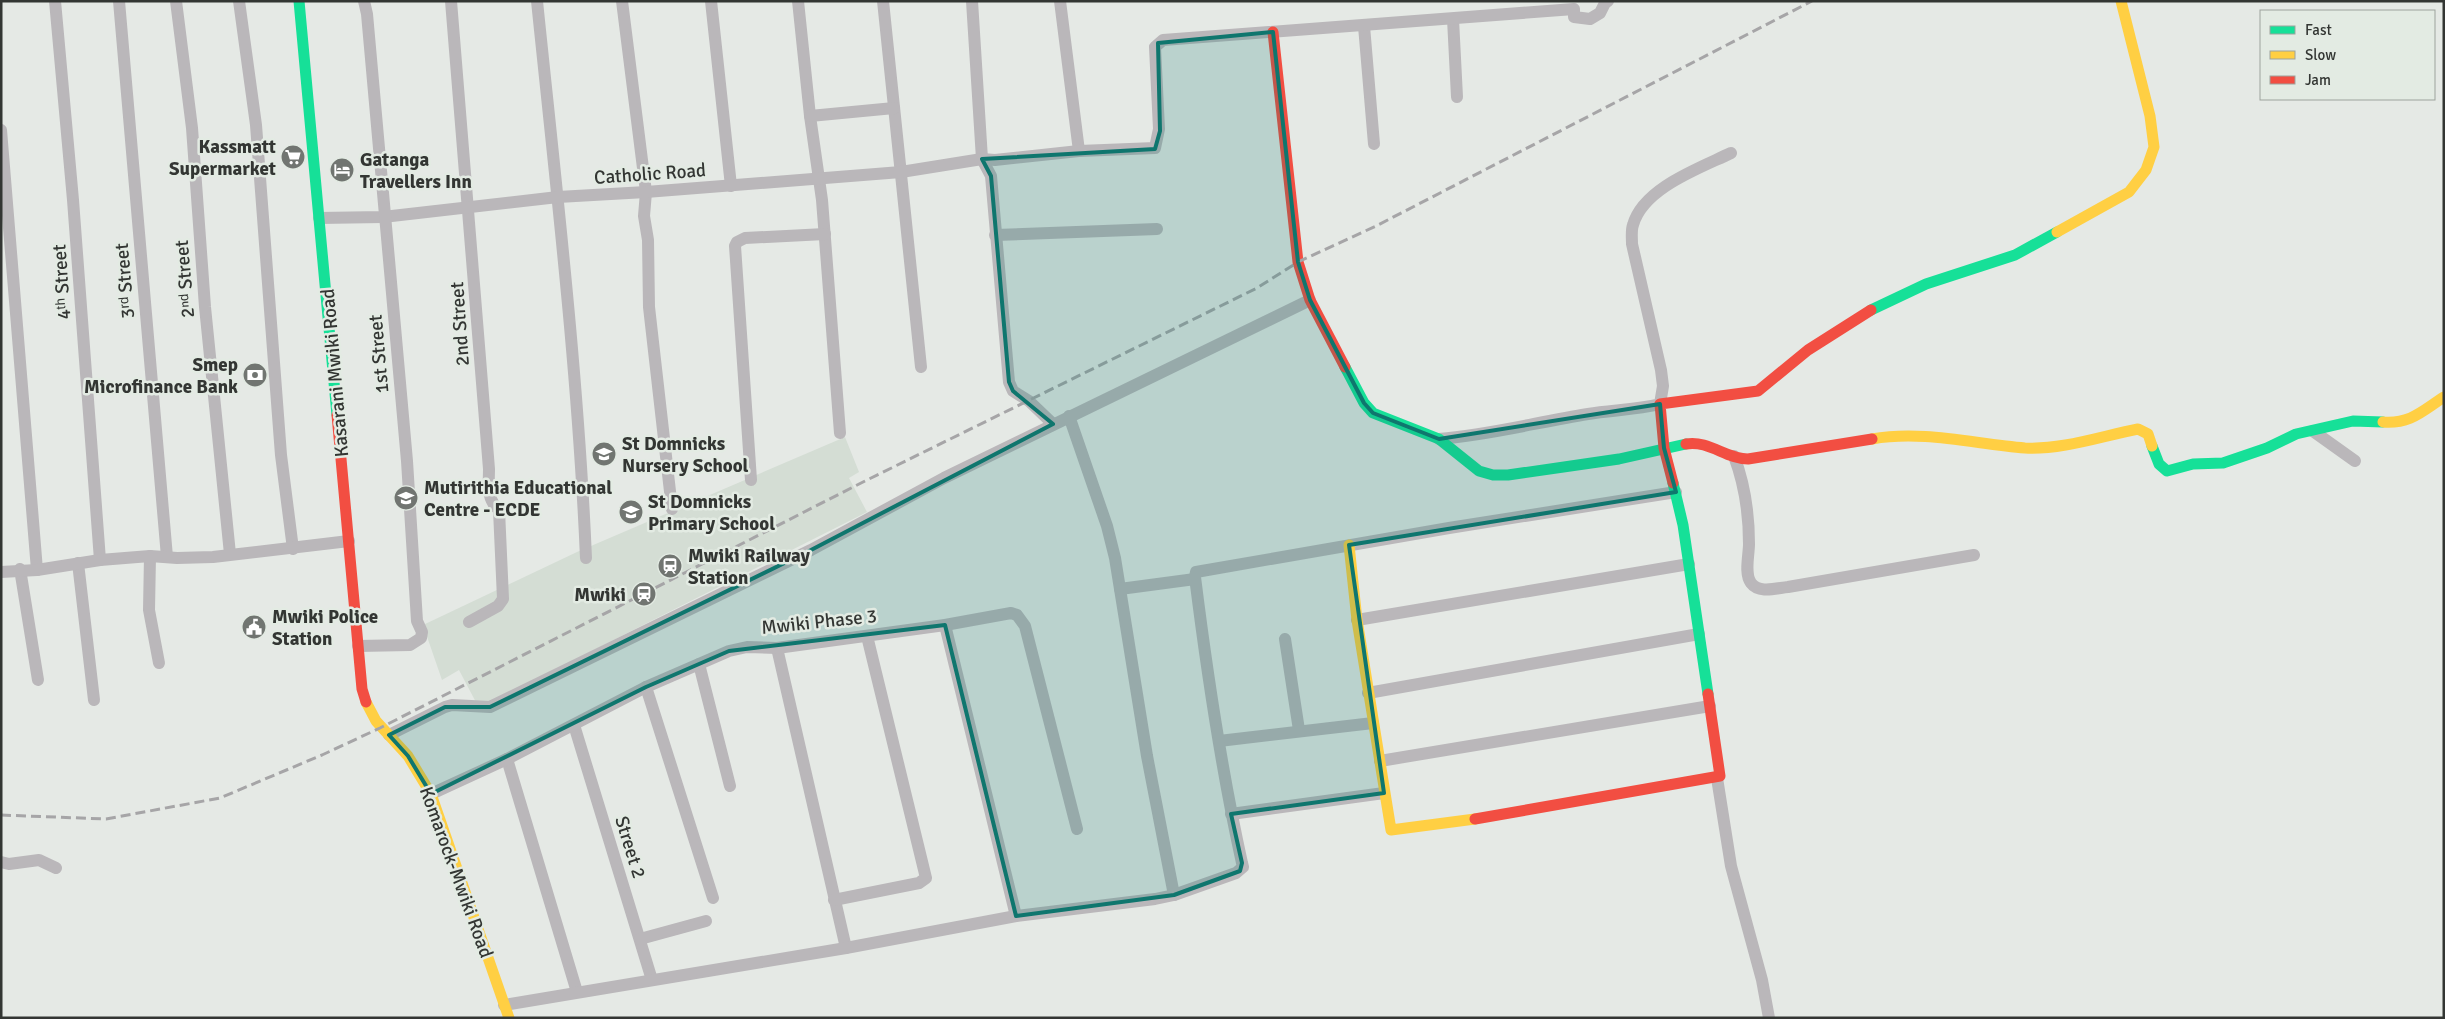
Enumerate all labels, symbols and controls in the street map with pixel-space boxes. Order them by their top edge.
legend [2260,10,2435,100]
text: Fast [2305,21,2332,39]
text: Slow [2305,46,2336,64]
text: Jam [2305,71,2331,89]
place label: Kassmatt Supermarket [169,135,276,181]
supermarket icon: Kassmatt Supermarket [280,144,306,170]
place label: Gatanga Travellers Inn [360,148,472,194]
hotel icon: Gatanga Travellers Inn [329,157,355,183]
street label: Catholic Road [593,158,707,190]
street label: 2ⁿᵈ Street [170,239,200,319]
street label: 3ʳᵈ Street [110,242,140,320]
street label: 4ᵗʰ Street [47,243,77,320]
street label: 2nd Street [445,281,475,367]
street label: Kasarani Mwiki Road [316,288,354,458]
street label: 1st Street [364,313,394,394]
place label: Smep Microfinance Bank [84,353,238,399]
bank icon: Smep Microfinance Bank [242,362,268,388]
place label: St Domnicks Nursery School [622,432,749,478]
school or university icon: St Domnicks Nursery School [591,441,617,467]
place label: Mutirithia Educational Centre - ECDE [424,476,612,522]
school or university icon: Mutirithia Educational Centre - ECDE [393,485,419,511]
place label: St Domnicks Primary School [648,490,775,536]
school or university icon: St Domnicks Primary School [618,499,644,525]
place label: Mwiki Railway Station [688,544,811,590]
station icon: Mwiki Railway Station [657,553,683,579]
station icon: Mwiki [631,581,657,607]
place label: Mwiki [574,583,626,607]
street label: Mwiki Phase 3 [760,604,878,640]
place label: Mwiki Police Station [272,605,378,651]
public building icon: Mwiki Police Station [241,614,267,640]
street label: Komarock-Mwiki Road [414,783,498,961]
street label: Street 2 [609,813,651,881]

